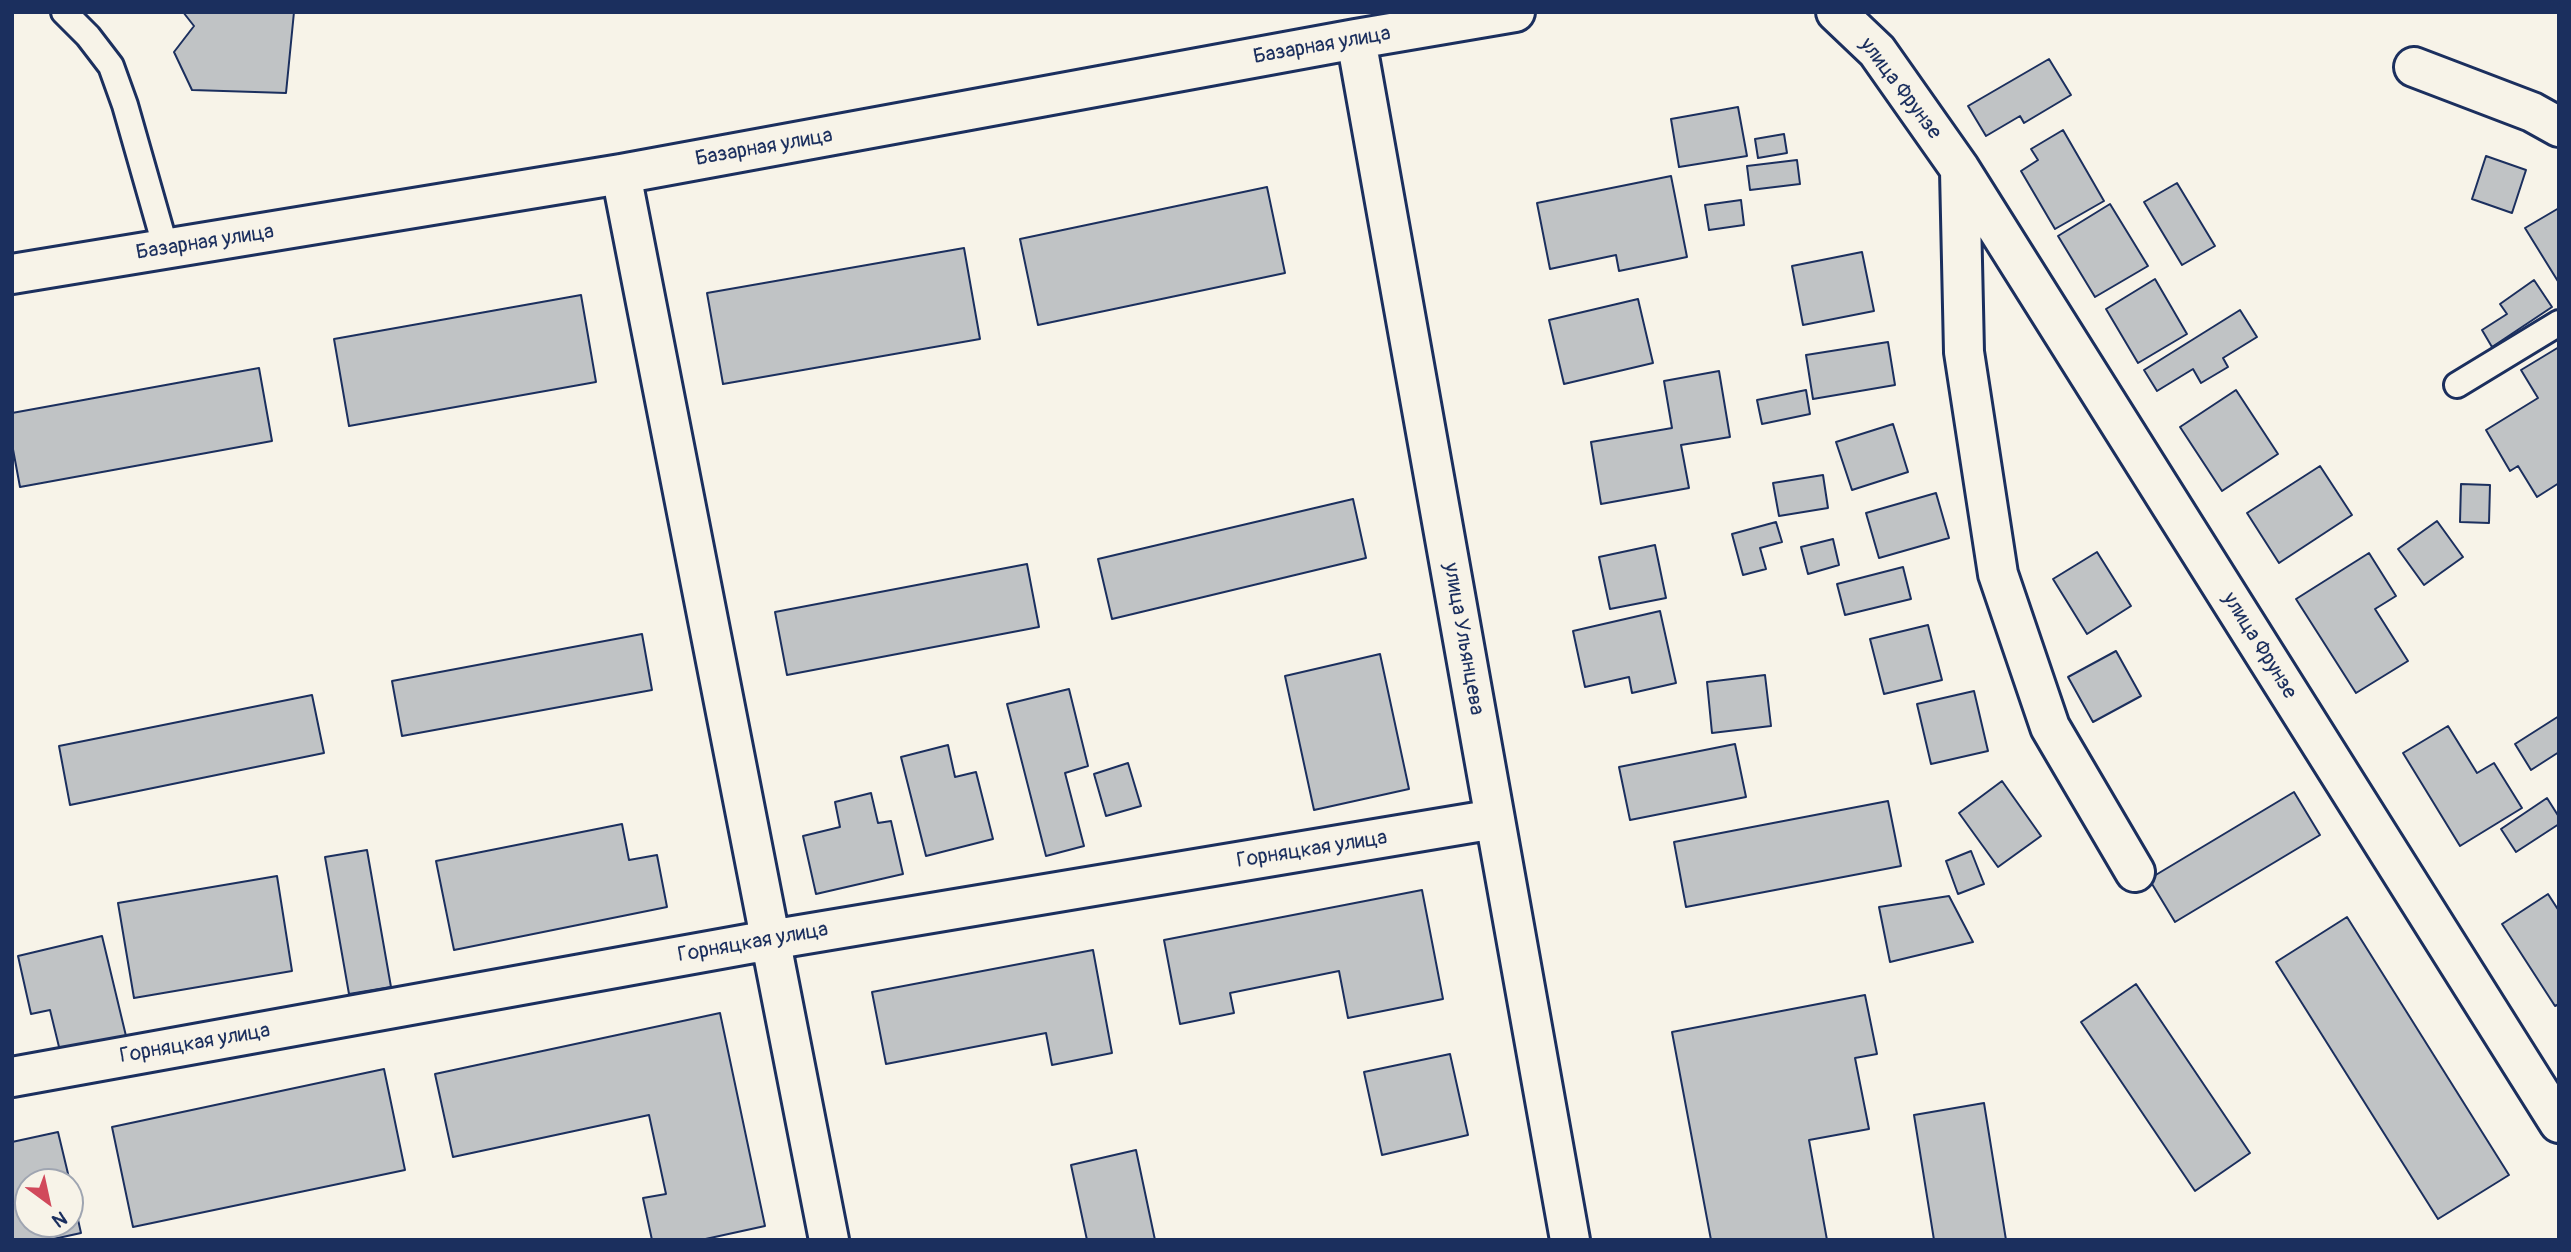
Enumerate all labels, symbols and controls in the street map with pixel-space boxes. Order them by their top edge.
street label: Базарная улица [1251,22,1393,70]
street label: улица Фрунзе [1854,33,1946,145]
street label: Базарная улица [693,124,835,172]
street label: Базарная улица [134,220,276,266]
street label: улица Ульянцева [1437,561,1489,717]
street label: улица Фрунзе [2216,588,2302,704]
street label: Горняцкая улица [1235,826,1389,874]
street label: Горняцкая улица [676,917,830,969]
street label: Горняцкая улица [118,1018,272,1070]
north arrow [14,1168,84,1238]
text: N [47,1205,71,1232]

